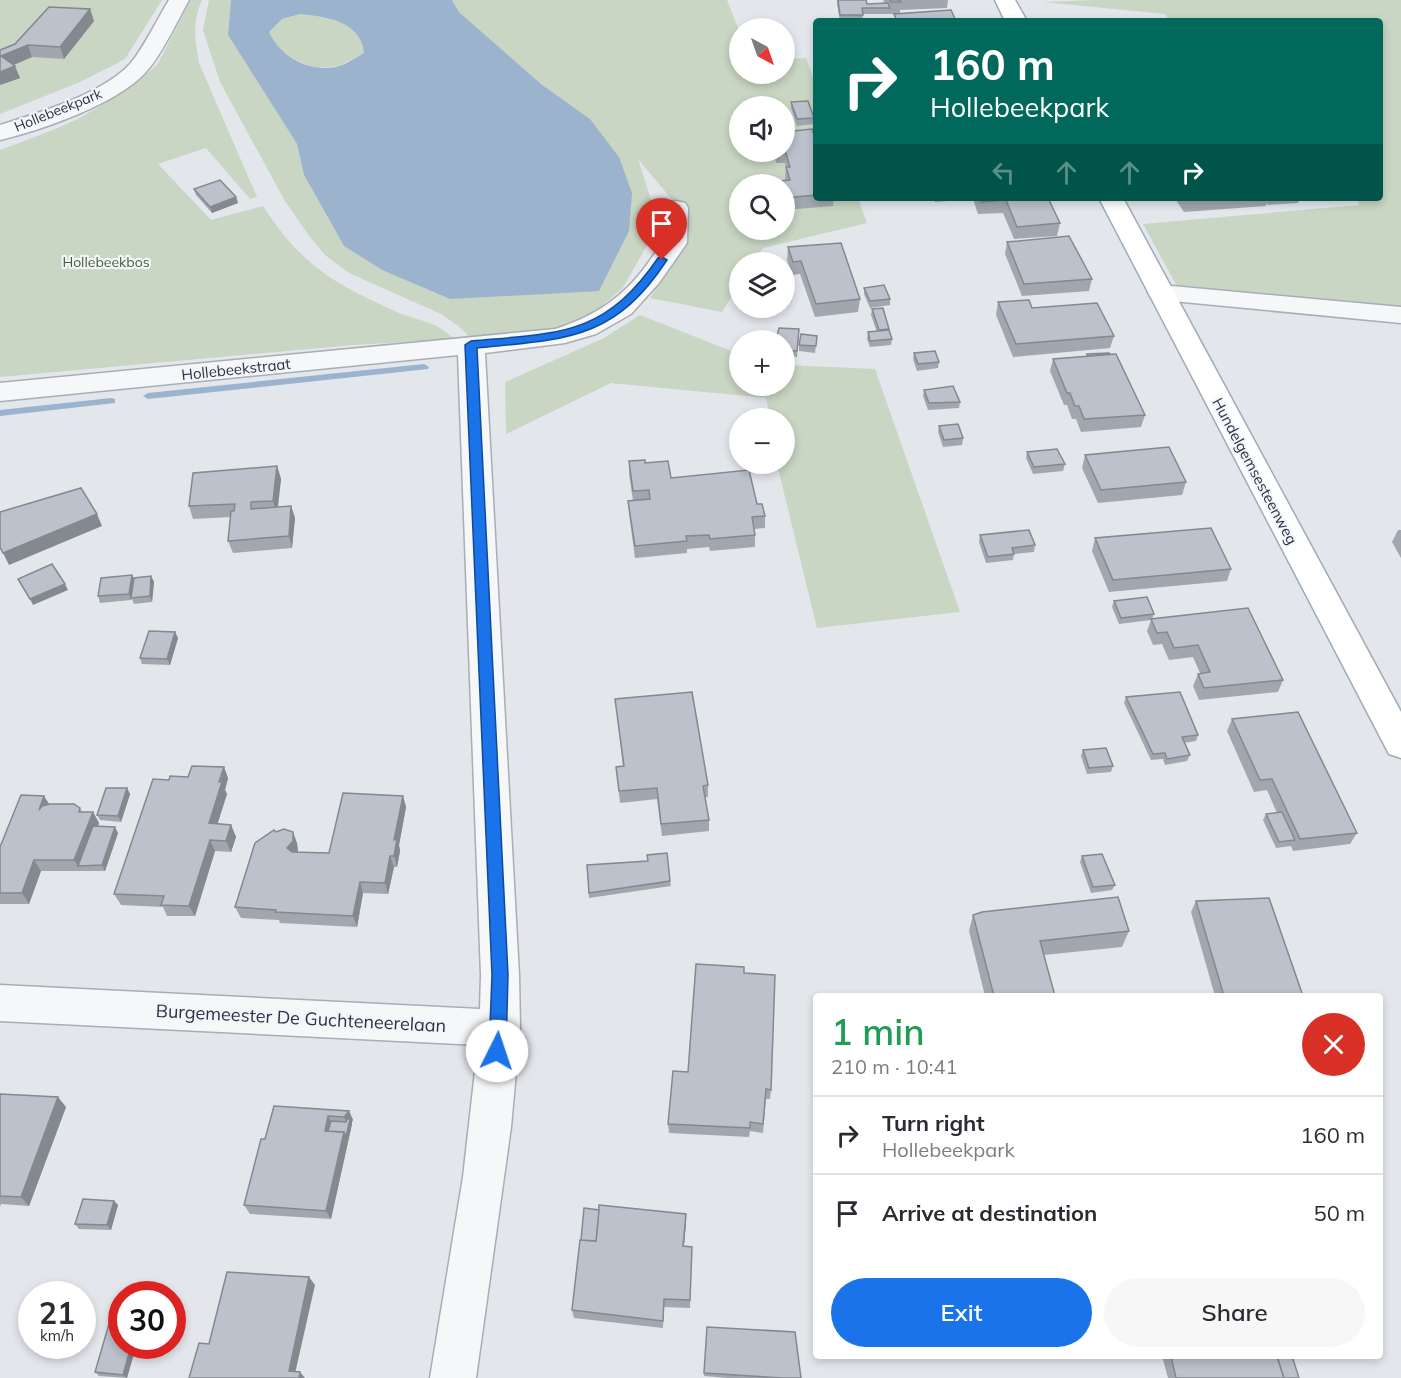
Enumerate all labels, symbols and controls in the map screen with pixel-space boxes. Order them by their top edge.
north arrow [729,18,795,84]
map controls [729,18,795,474]
text: 160 m [930,38,1055,91]
icon: right [831,42,909,120]
street label: Hollebeekpark [12,84,105,136]
text: Hollebeekpark [930,90,1109,124]
button: sound [729,96,795,162]
icon: left [987,156,1020,189]
icon: ahead [1050,156,1083,189]
icon: ahead [1113,156,1146,189]
icon: right [1176,156,1209,189]
button: search [729,174,795,240]
pin [636,198,687,260]
icon: arrive [645,207,678,240]
button: layers [729,252,795,318]
park label: Hollebeekbos [62,253,150,271]
button: + [729,330,795,396]
street label: Hollebeekstraat [181,354,291,384]
street label: Hundelgemsesteenweg [1208,394,1302,548]
button: − [729,408,795,474]
street label: Burgemeester De Guchteneerelaan [155,999,447,1037]
text: 1 min [831,1009,925,1054]
button: close [1302,1013,1365,1076]
position arrow [465,1019,529,1083]
text: 210 m · 10:41 [831,1054,957,1079]
text: Turn right [882,1109,985,1137]
icon: right [831,1119,864,1152]
text: 160 m [1300,1121,1365,1149]
text: Hollebeekpark [882,1137,1015,1162]
icon: arrive [831,1197,864,1230]
text: Arrive at destination [882,1199,1097,1227]
text: 50 m [1314,1199,1365,1227]
button: Exit [831,1278,1092,1347]
button: Share [1104,1278,1365,1347]
speed limit sign: 30 [108,1281,186,1359]
text: 21 [39,1294,75,1332]
text: km/h [40,1326,74,1345]

